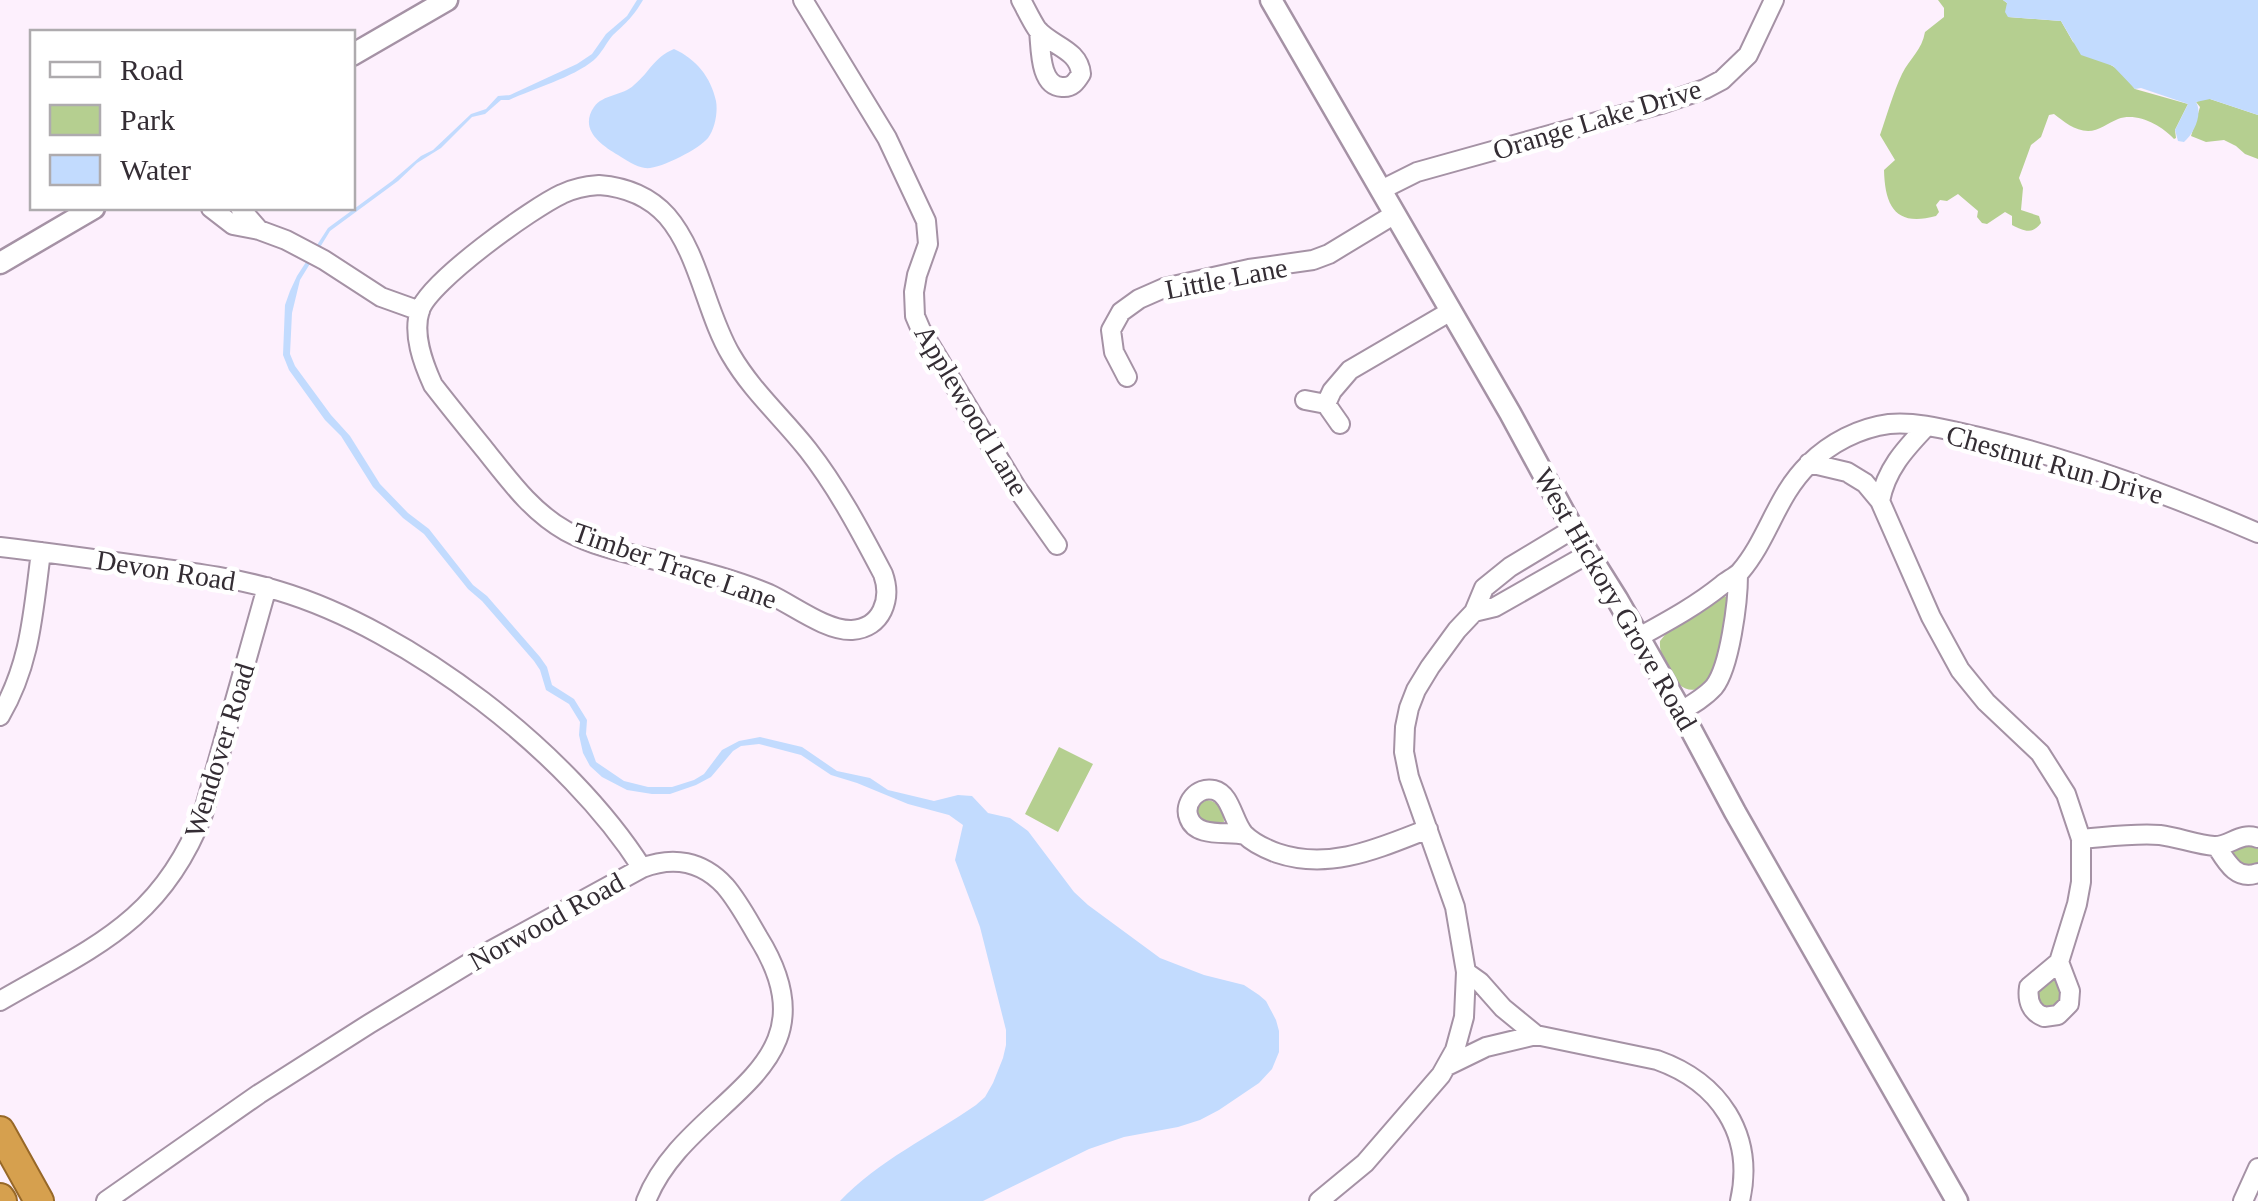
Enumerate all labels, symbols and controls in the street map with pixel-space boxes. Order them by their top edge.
legend [30,30,355,210]
text: Road [120,53,183,86]
street label: Orange Lake Drive [1489,73,1705,166]
text: Park [120,103,175,136]
text: Water [120,153,191,186]
street label: Little Lane [1162,251,1290,305]
street label: Applewood Lane [908,319,1035,501]
street label: Chestnut Run Drive [1943,419,2167,510]
street label: West Hickory Grove Road [1528,463,1703,736]
street label: Timber Trace Lane [569,516,781,615]
street label: Devon Road [94,544,238,597]
street label: Wendover Road [178,659,261,841]
street label: Norwood Road [464,866,629,977]

